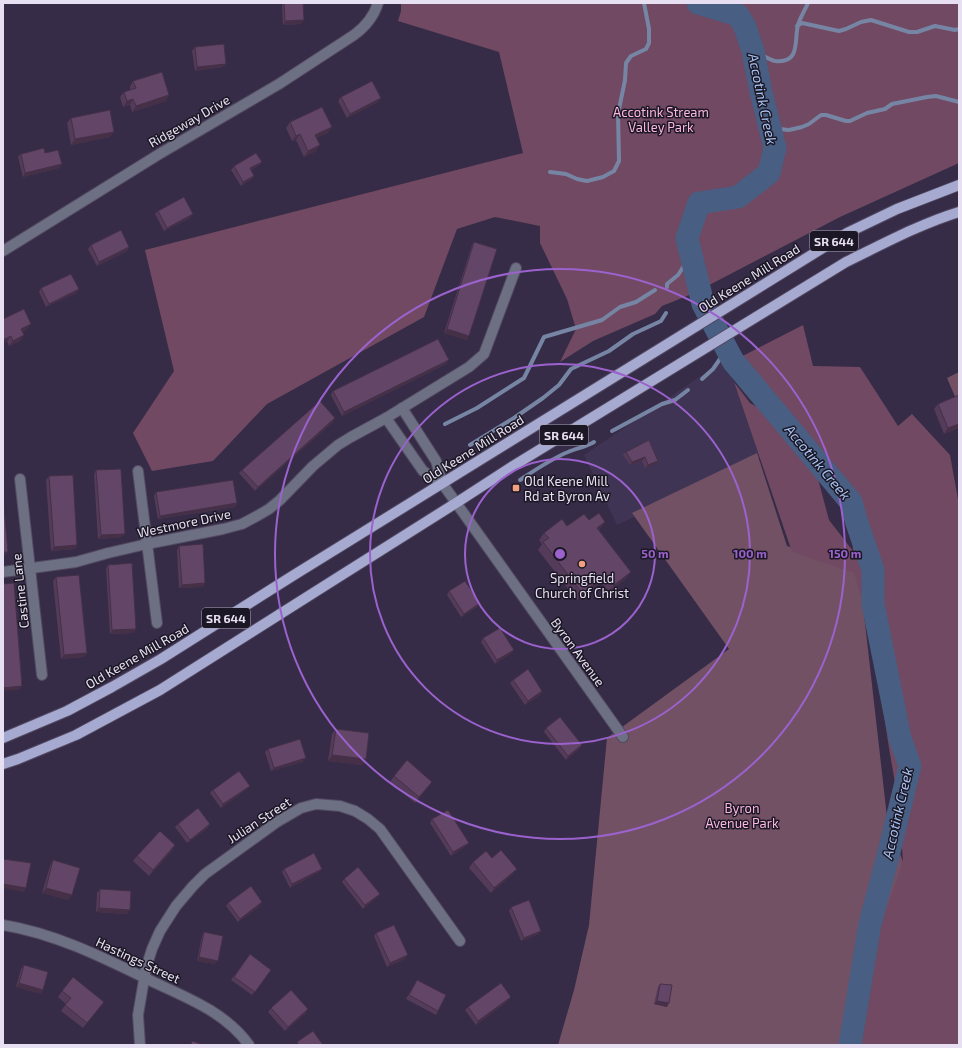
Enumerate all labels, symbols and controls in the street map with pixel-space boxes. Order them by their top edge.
water label: Accotink Creek [745,51,781,146]
street label: Ridgeway Drive [146,91,232,151]
park label: Accotink Stream Valley Park [613,104,709,135]
road number: SR 644 [810,231,858,251]
street label: Old Keene Mill Road [695,240,803,316]
street label: Old Keene Mill Road [419,411,527,487]
water label: Accotink Creek [781,420,854,503]
road number: SR 644 [540,425,588,445]
place label: Old Keene Mill Rd at Byron Av [524,473,610,504]
marker: Old Keene Mill Rd at Byron Av [511,483,521,493]
street label: Westmore Drive [136,505,232,541]
text: 50 m [641,546,669,560]
text: 100 m [733,546,767,560]
text: 150 m [829,546,861,560]
centre of rings [553,547,567,561]
street label: Castine Lane [8,553,32,629]
marker: Springfield Church of Christ [577,559,587,569]
place label: Springfield Church of Christ [535,570,629,601]
road number: SR 644 [202,608,250,628]
street label: Byron Avenue [548,615,608,690]
street label: Old Keene Mill Road [82,620,192,692]
water label: Accotink Creek [878,766,916,861]
street label: Julian Street [224,793,294,846]
park label: Byron Avenue Park [705,800,779,831]
street label: Hastings Street [93,934,183,987]

